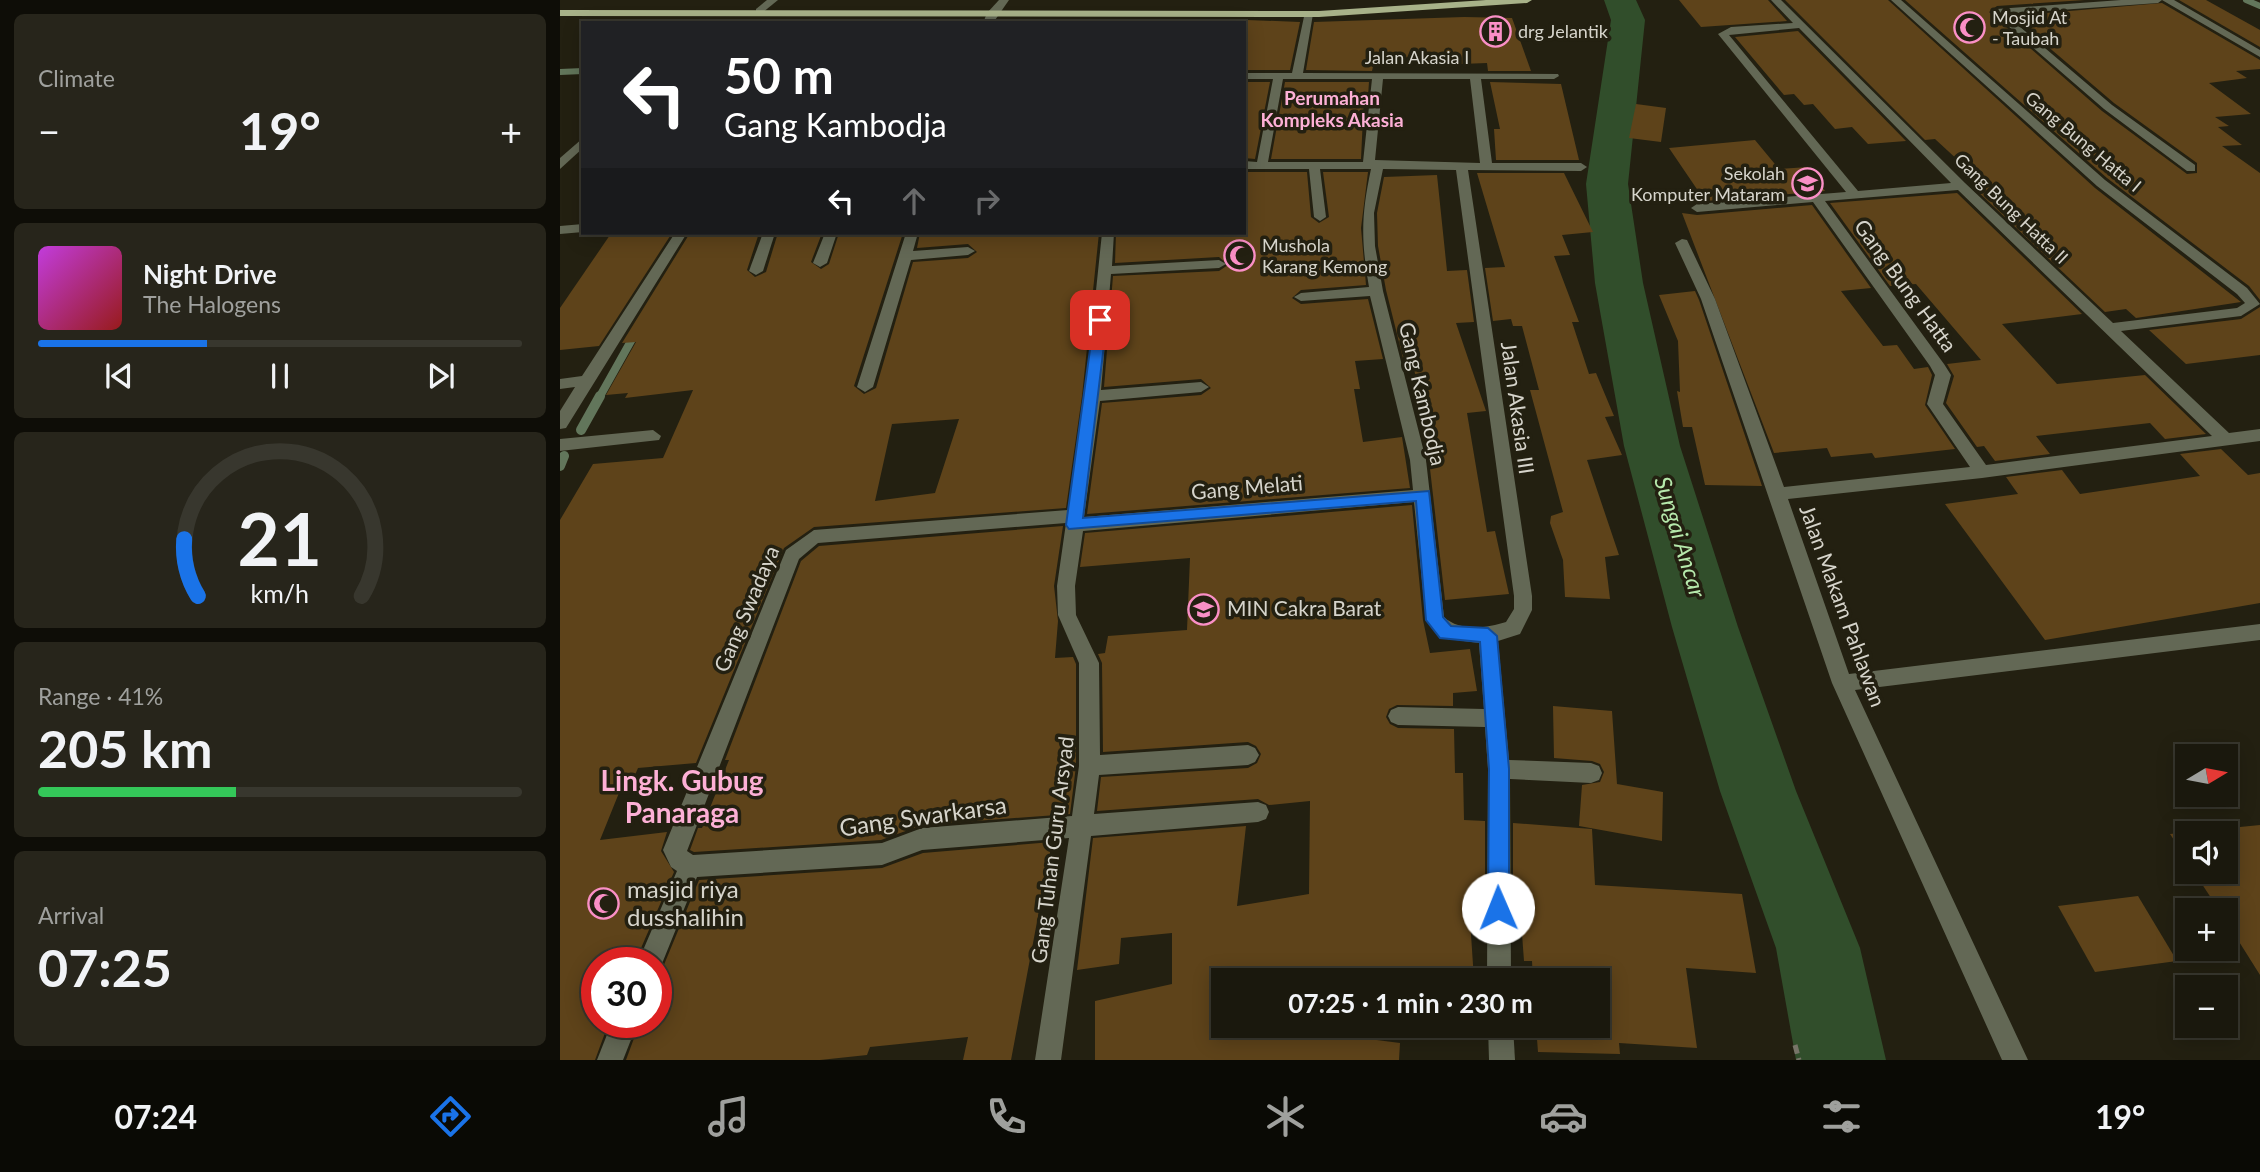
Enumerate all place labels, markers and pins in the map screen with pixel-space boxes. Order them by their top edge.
place label: Mosjid At - Taubah [1992,6,2068,49]
mosque icon: Mosjid At - Taubah [1952,11,1986,45]
building icon: drg Jelantik [1478,15,1512,49]
place label: drg Jelantik [1518,20,1609,42]
place label: Sekolah Komputer Mataram [1631,162,1785,205]
school or university icon: Sekolah Komputer Mataram [1791,167,1825,201]
place label: Mushola Karang Kemong [1262,234,1387,277]
mosque icon: Mushola Karang Kemong [1222,239,1256,273]
pin [1070,290,1130,350]
school or university icon: MIN Cakra Barat [1187,592,1221,626]
place label: MIN Cakra Barat [1227,595,1382,620]
place label: masjid riya dusshalihin [627,874,744,931]
mosque icon: masjid riya dusshalihin [587,887,621,921]

